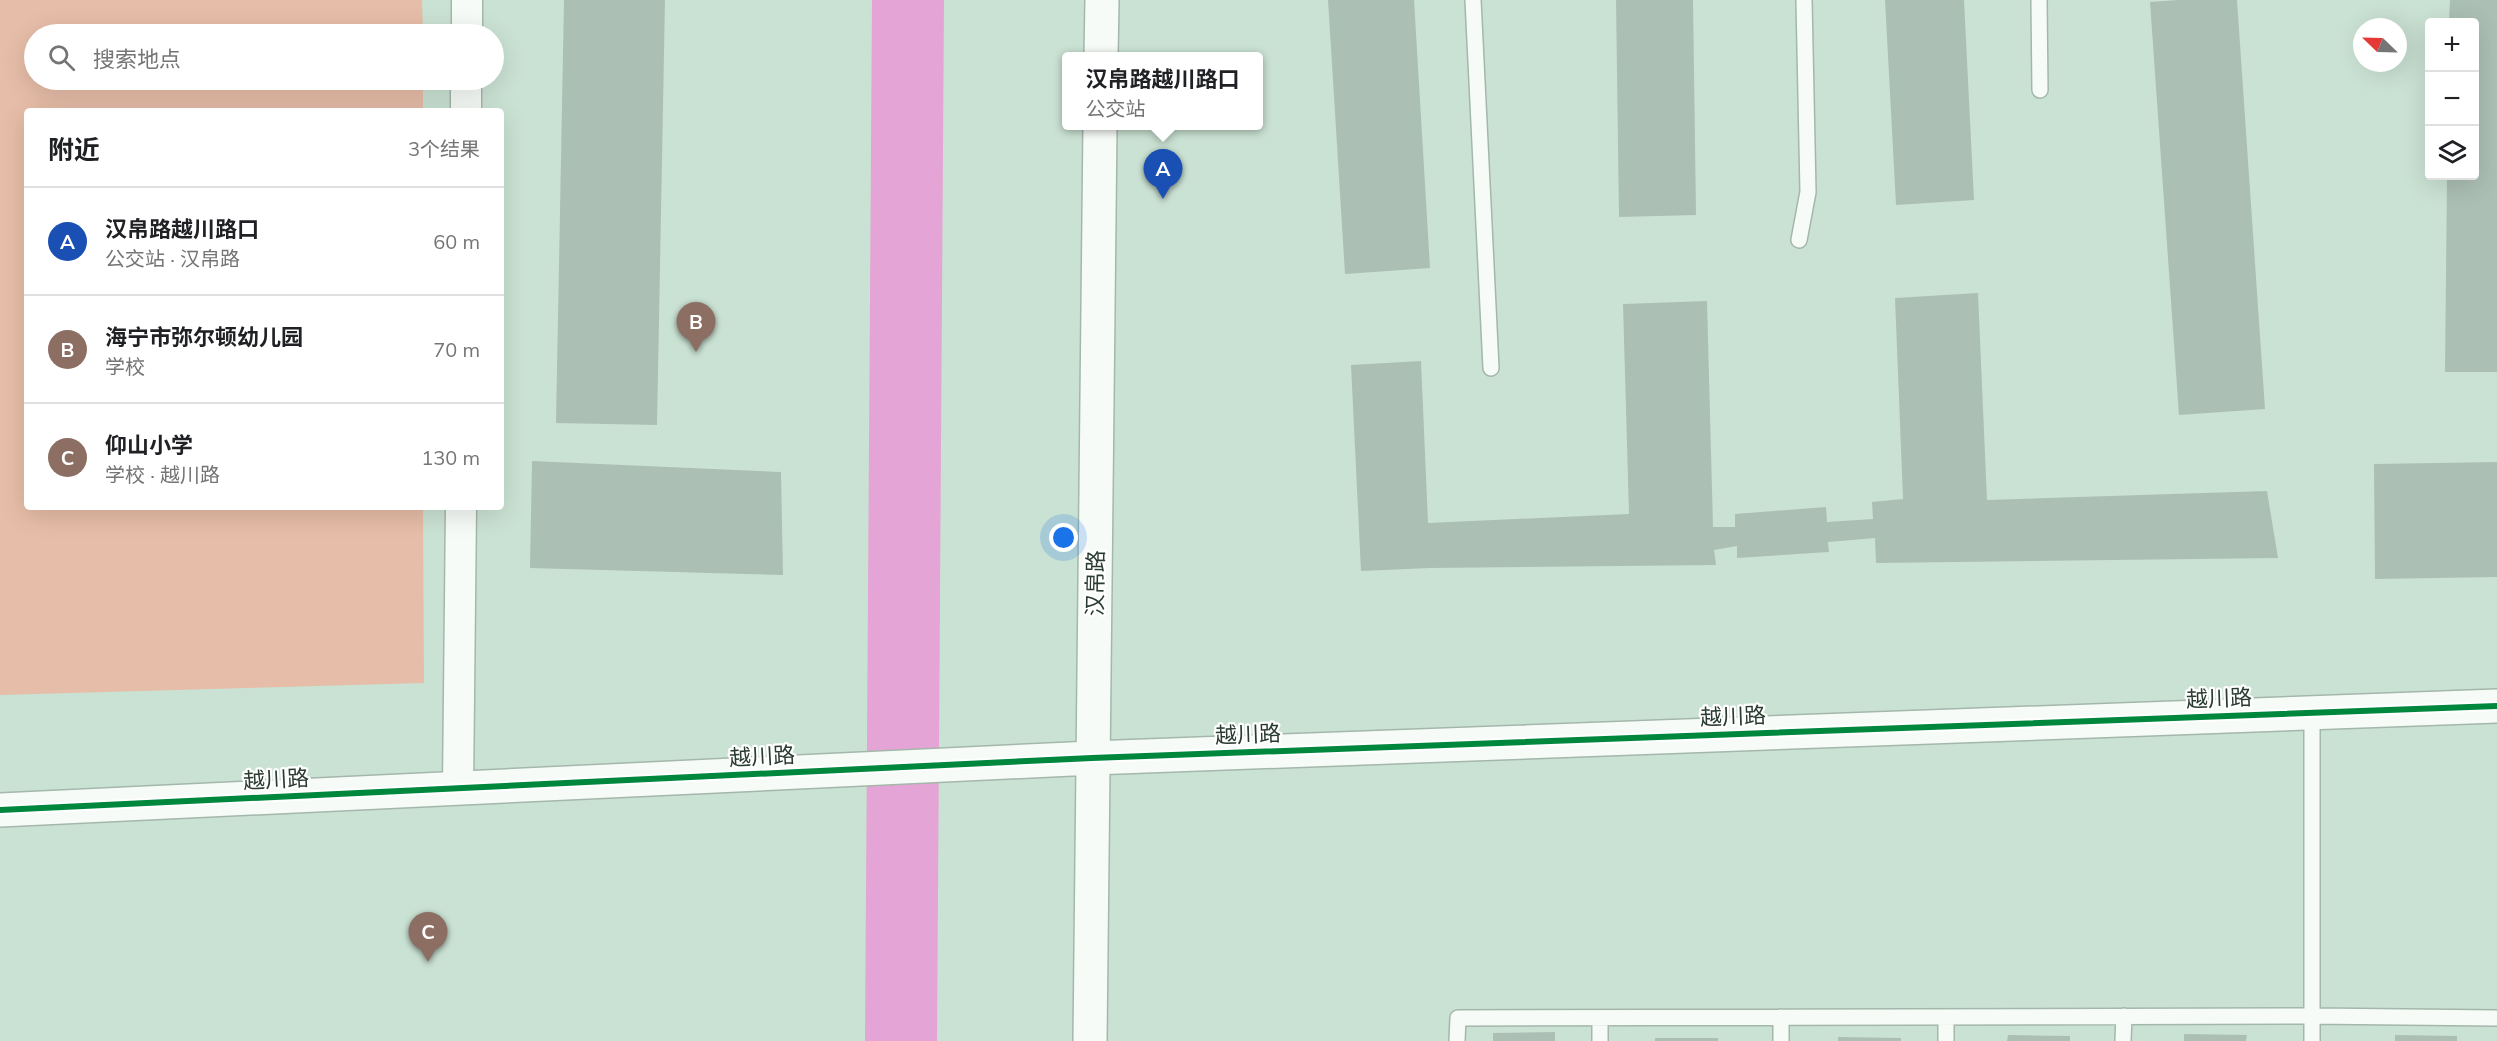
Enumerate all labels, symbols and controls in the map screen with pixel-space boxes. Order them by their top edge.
north arrow [2353,18,2407,72]
map controls [2425,18,2479,180]
button: + [2425,18,2479,72]
search box [24,24,504,90]
icon: search [45,41,78,74]
text: 搜索地点 [93,45,181,73]
popup [1062,52,1263,130]
text: 汉帛路越川路口 [1085,65,1240,93]
button: − [2425,72,2479,126]
text: 公交站 [1085,96,1145,121]
button: layers [2425,126,2479,180]
text: 附近 [48,133,100,166]
text: 3个结果 [408,136,480,161]
pin: A [1144,150,1182,199]
text: 汉帛路越川路口 [105,215,259,243]
text: A [60,229,75,254]
text: 60 m [433,229,480,254]
text: 公交站 · 汉帛路 [105,246,240,271]
pin: B [676,302,716,352]
text: 海宁市弥尔顿幼儿园 [105,323,303,351]
text: B [61,337,74,362]
text: 70 m [433,337,480,362]
text: 学校 [105,354,145,379]
text: 仰山小学 [105,431,193,459]
text: C [61,445,74,470]
text: 130 m [421,445,480,470]
text: 学校 · 越川路 [105,462,220,487]
your location [1049,523,1078,552]
street label: 汉帛路 [1080,550,1110,616]
street label: 越川路 [2186,683,2252,713]
street label: 越川路 [1700,701,1766,731]
street label: 越川路 [1215,719,1281,749]
street label: 越川路 [728,740,796,772]
street label: 越川路 [242,763,310,795]
pin: C [408,912,448,962]

